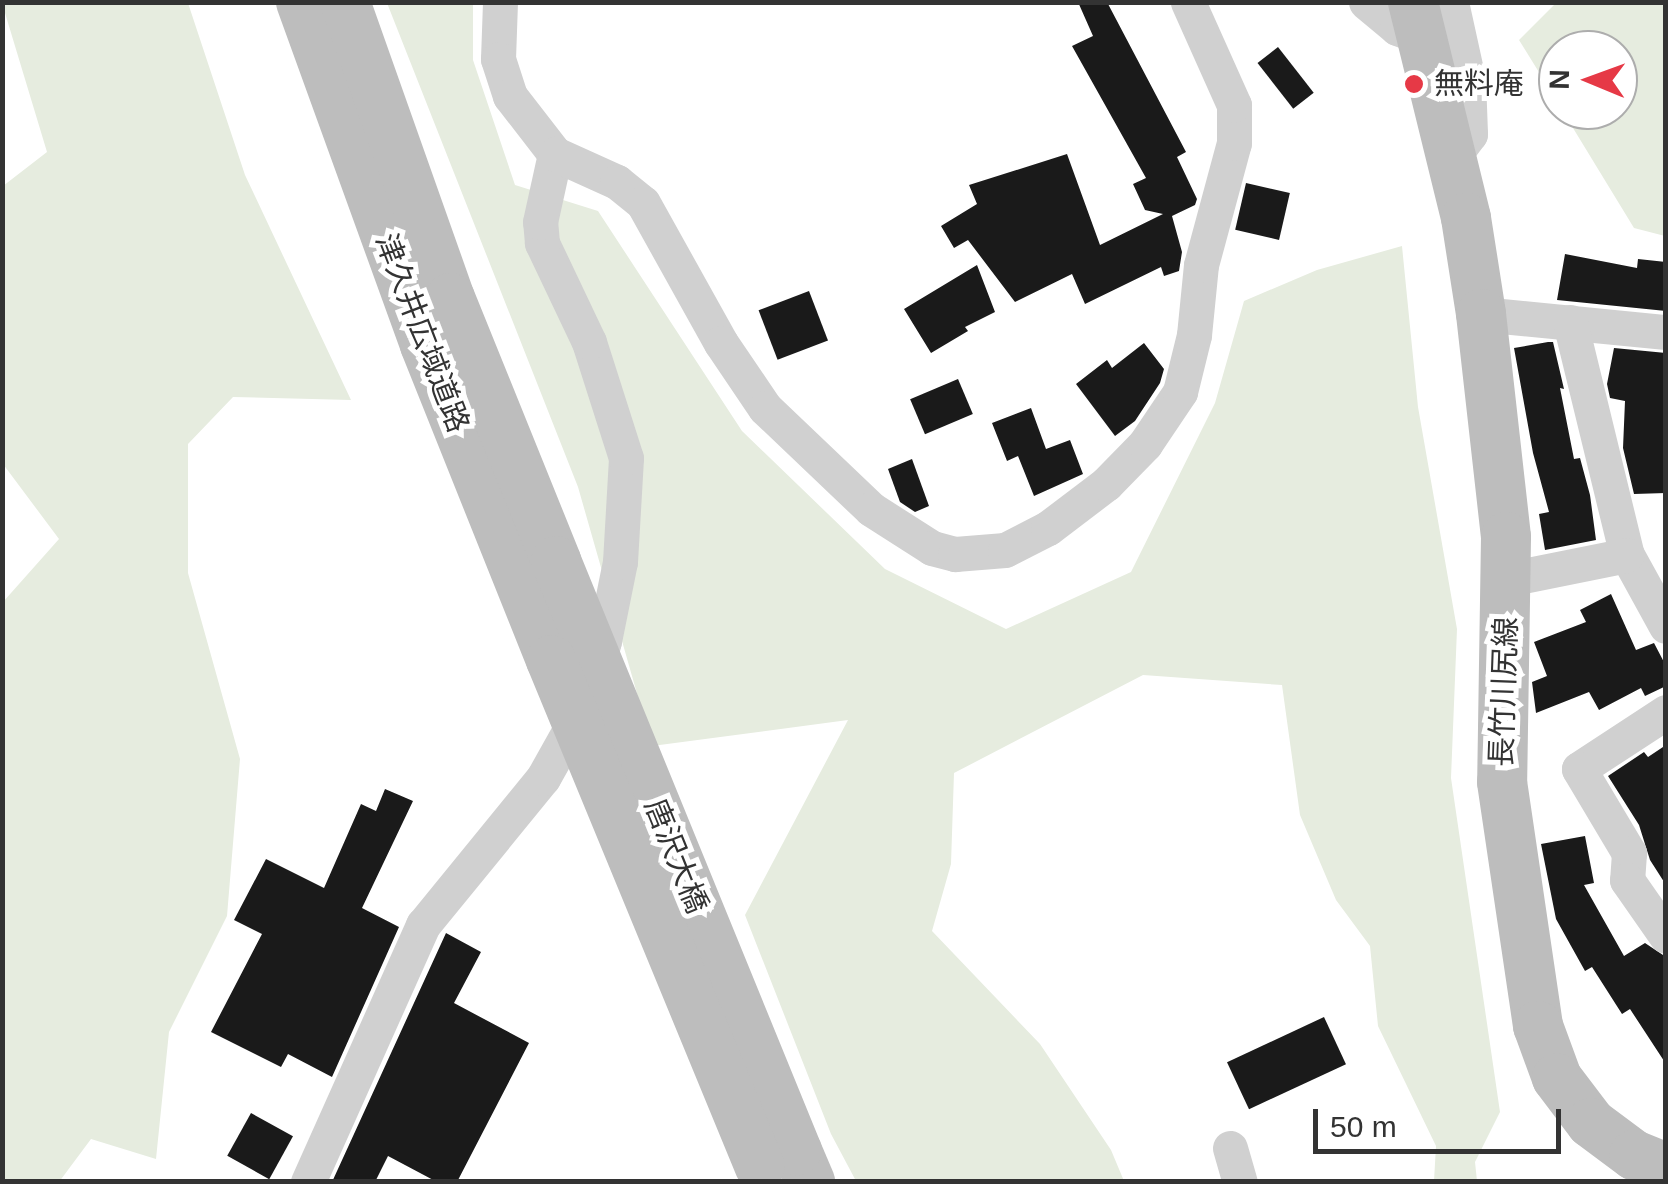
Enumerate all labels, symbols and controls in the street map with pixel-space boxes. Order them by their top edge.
north arrow [1538,30,1638,130]
place label: 無料庵 [1434,66,1524,102]
text: N [1544,69,1575,90]
marker: 無料庵 [1403,73,1425,95]
street label: 津久井広域道路 [368,229,476,437]
street label: 長竹川尻線 [1483,616,1525,768]
street label: 唐沢大橋 [637,794,715,918]
scale bar [1318,1089,1566,1151]
text: 50 m [1330,1110,1397,1143]

